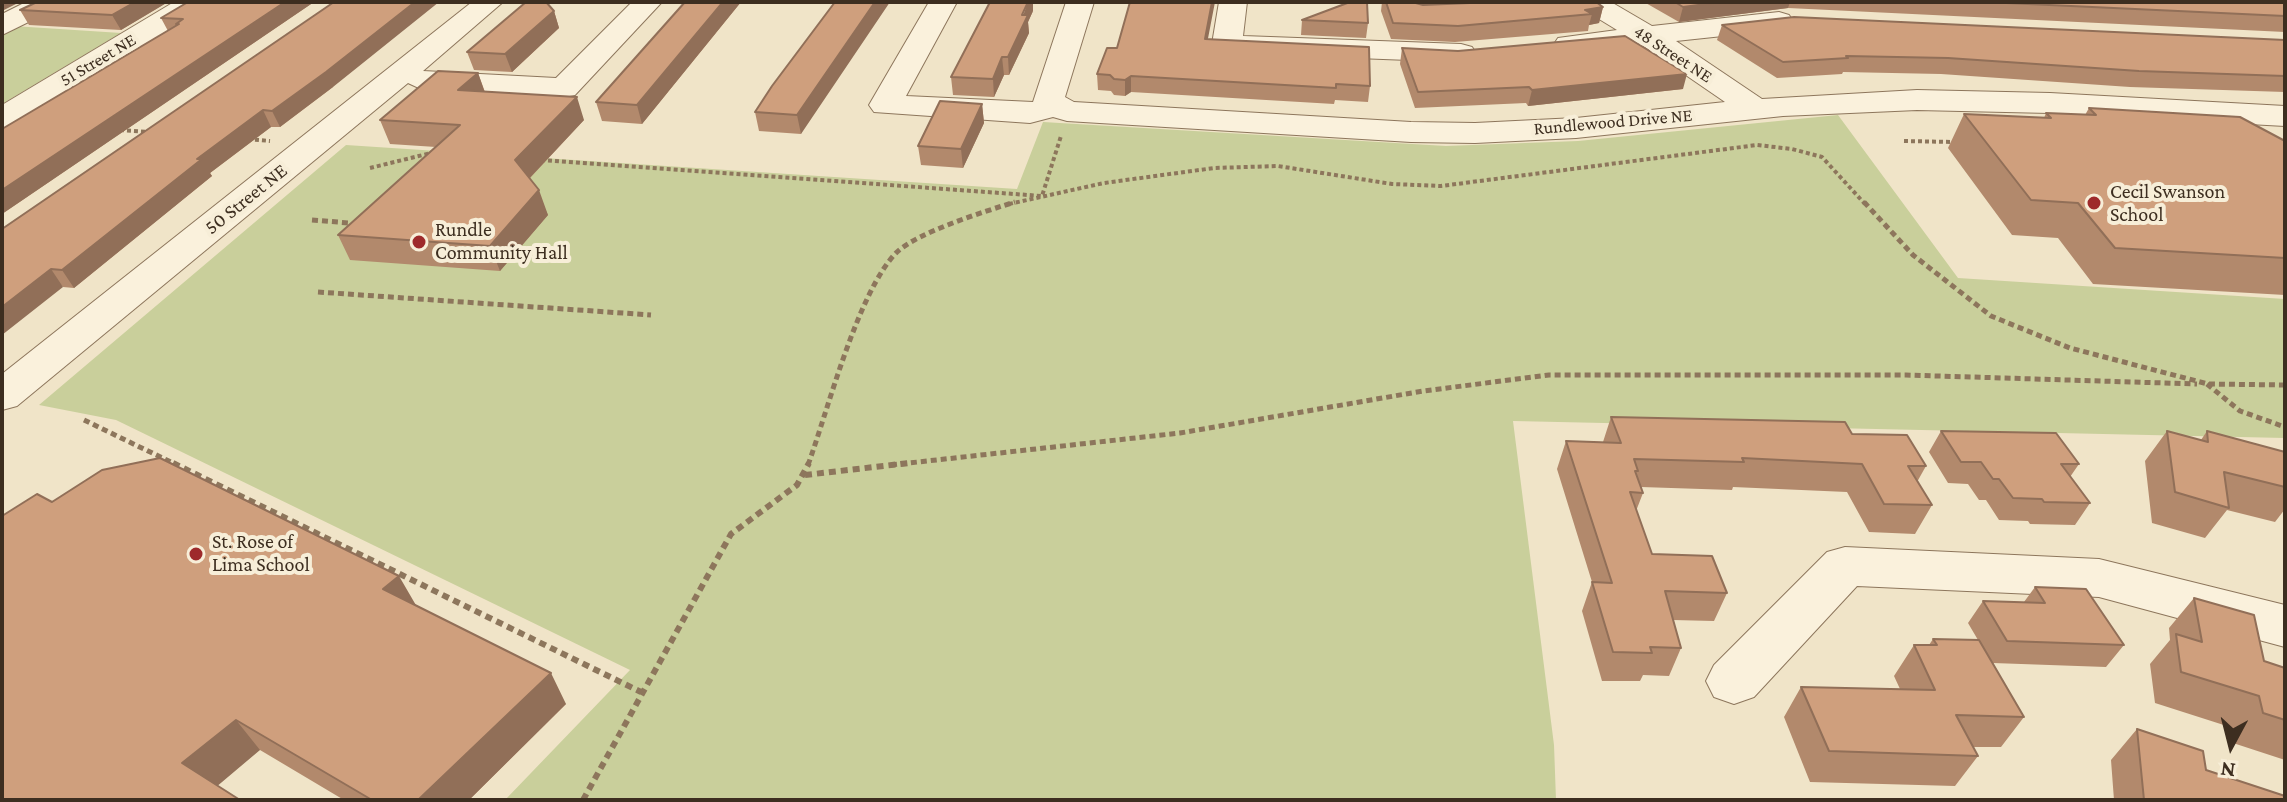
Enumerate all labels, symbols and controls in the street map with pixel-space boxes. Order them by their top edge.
street label: 48 Street NE [1630,21,1716,87]
street label: 51 Street NE [56,29,140,91]
street label: Rundlewood Drive NE [1533,104,1693,140]
street label: 50 Street NE [200,158,292,240]
place label: Cecil Swanson School [2110,180,2225,227]
marker: Cecil Swanson School [2085,194,2103,212]
place label: Rundle Community Hall [435,218,568,265]
marker: Rundle Community Hall [410,233,428,251]
place label: St. Rose of Lima School [212,530,310,577]
marker: St. Rose of Lima School [187,545,205,563]
north arrow [2191,706,2271,786]
text: N [2219,757,2237,784]

